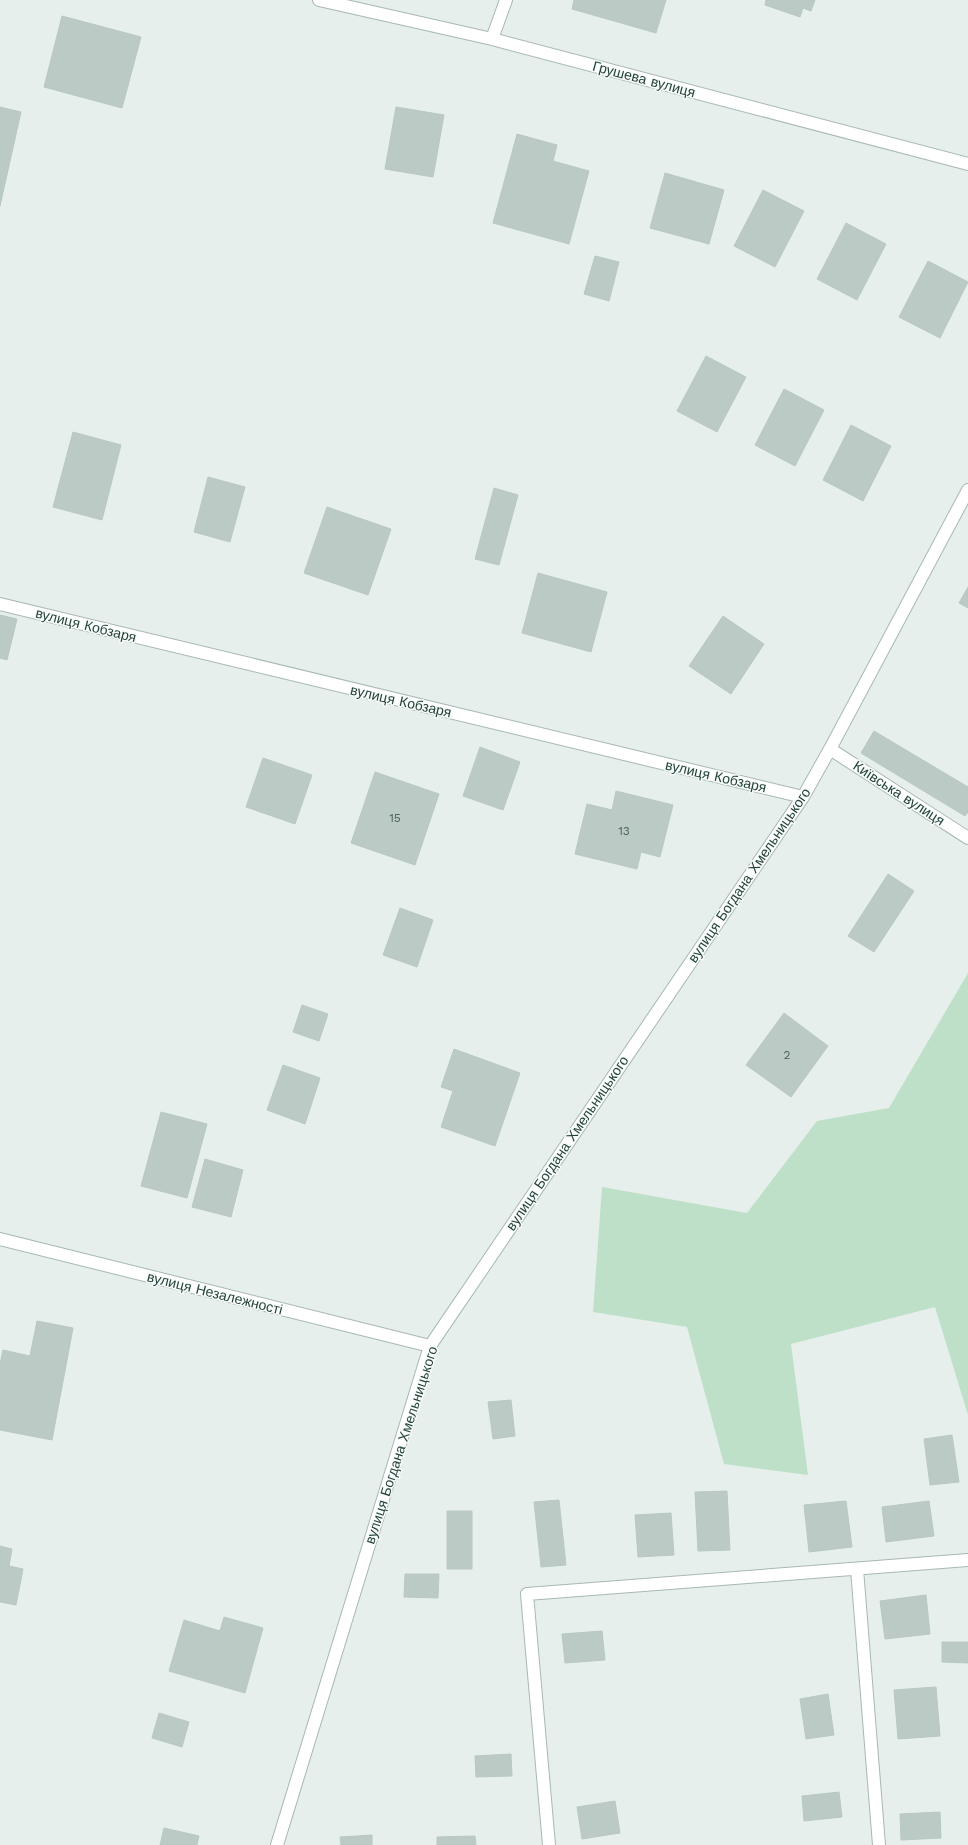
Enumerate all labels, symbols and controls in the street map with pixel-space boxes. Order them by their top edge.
street label: Грушева вулиця [591,58,697,100]
street label: вулиця Кобзаря [34,605,138,645]
street label: вулиця Кобзаря [349,682,453,720]
street label: вулиця Кобзаря [664,757,768,795]
street label: Київська вулиця [850,757,948,829]
street label: вулиця Богдана Хмельницького [684,784,814,965]
house number: 15 [389,811,401,825]
house number: 13 [618,824,630,838]
house number: 2 [784,1048,791,1062]
street label: вулиця Богдана Хмельницького [502,1052,632,1233]
street label: вулиця Незалежності [146,1268,284,1318]
street label: вулиця Богдана Хмельницького [361,1344,441,1546]

